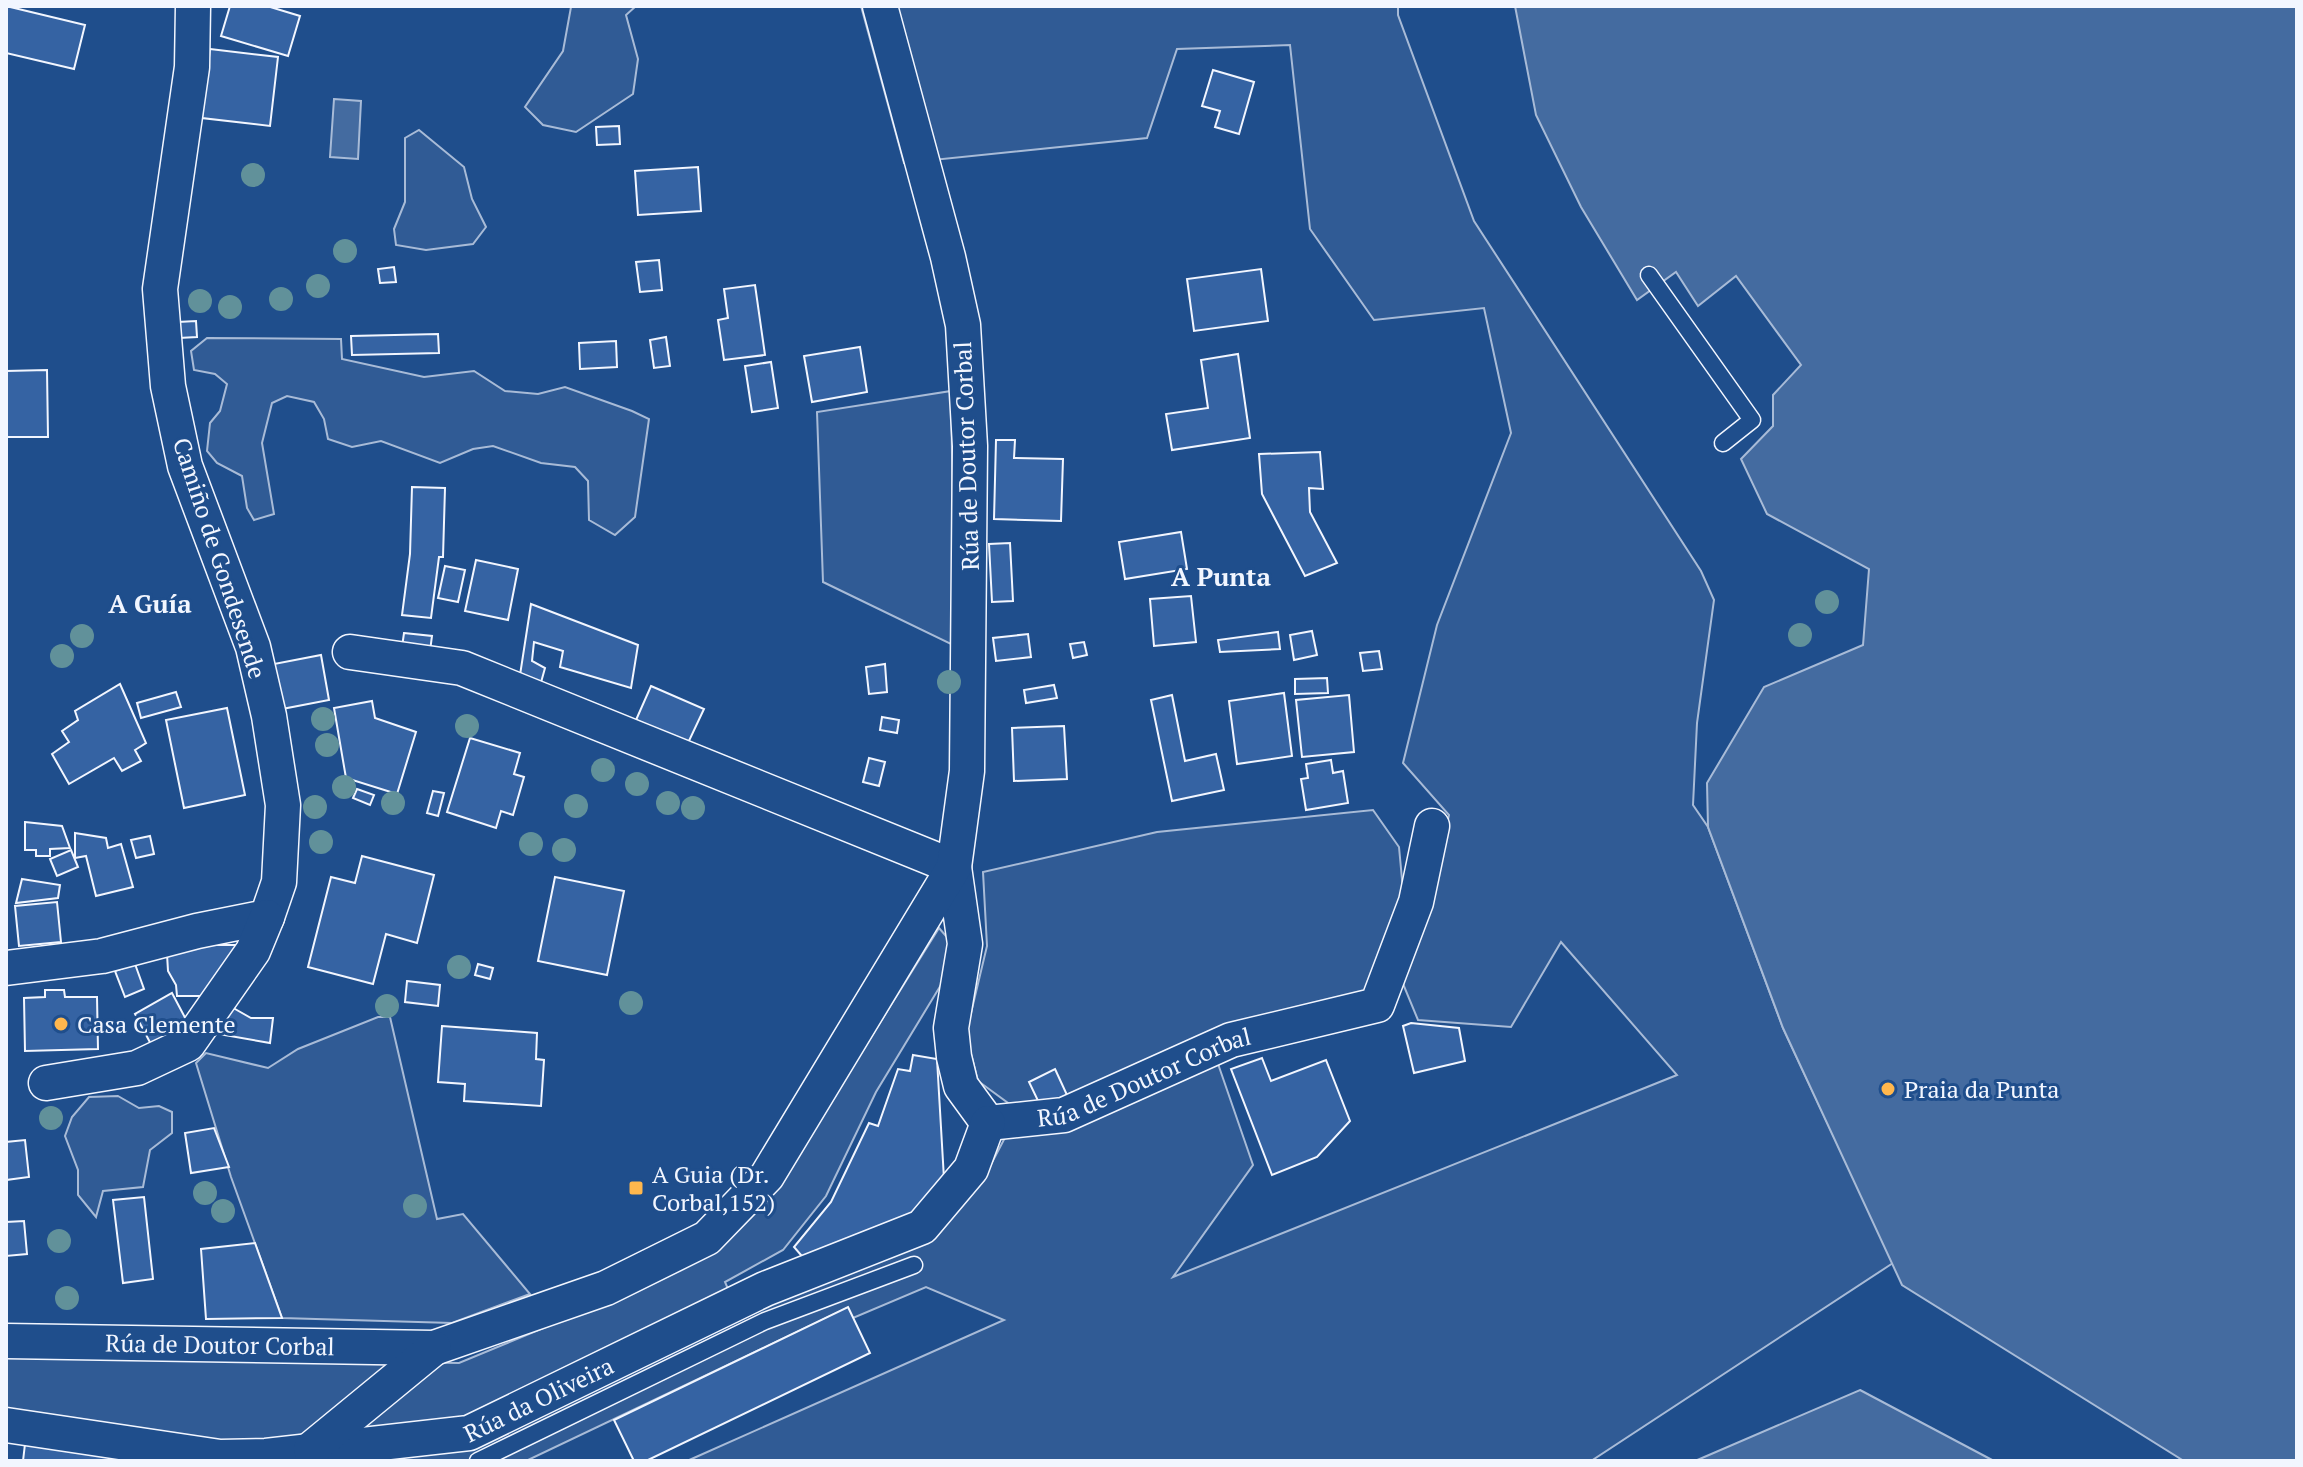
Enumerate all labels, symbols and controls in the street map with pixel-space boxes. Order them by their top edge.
street label: Rúa de Doutor Corbal [946,341,986,571]
street label: Camiño de Gondesende [166,433,274,683]
district label: A Punta [1171,559,1271,593]
district label: A Guía [108,586,192,620]
place label: Casa Clemente [77,1008,236,1040]
marker: Casa Clemente [52,1015,70,1033]
street label: Rúa de Doutor Corbal [1036,1020,1254,1134]
place label: Praia da Punta [1904,1073,2059,1105]
marker: Praia da Punta [1879,1080,1897,1098]
place label: A Guia (Dr. Corbal,152) [652,1158,775,1218]
marker: A Guia (Dr. Corbal,152) [627,1179,645,1197]
street label: Rúa de Doutor Corbal [105,1327,335,1362]
street label: Rúa da Oliveira [458,1349,619,1449]

